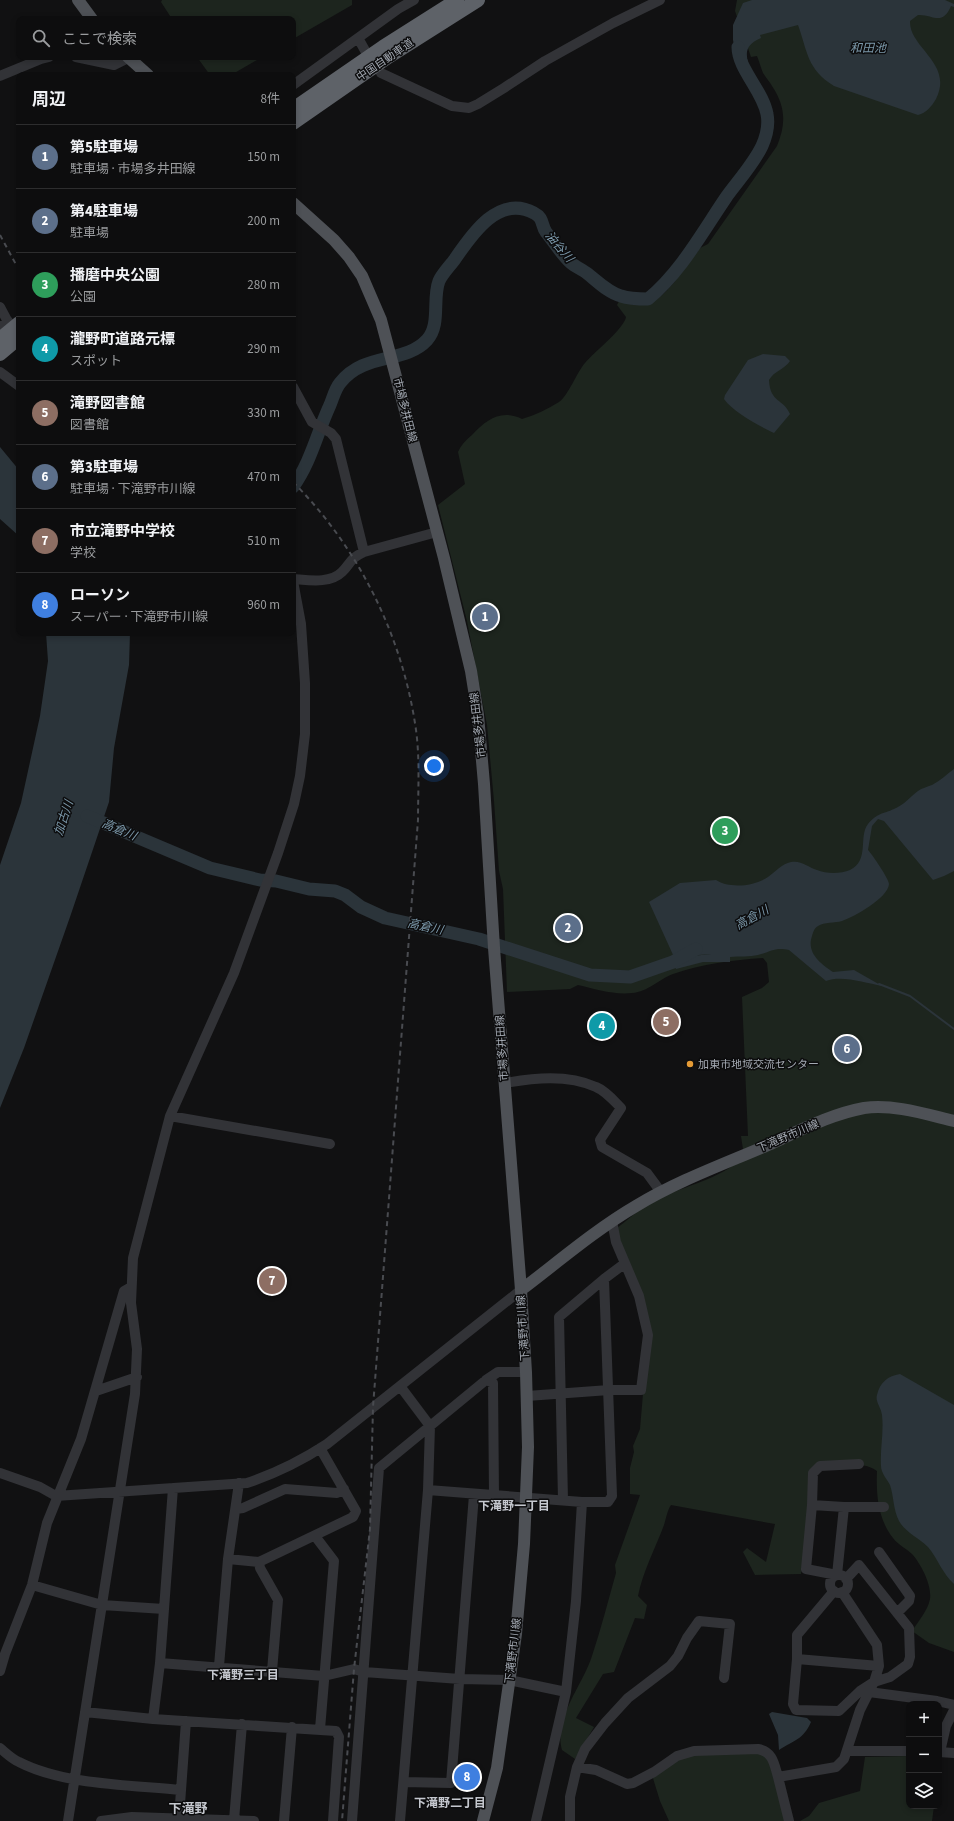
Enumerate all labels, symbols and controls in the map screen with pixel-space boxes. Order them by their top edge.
search box [16,16,296,60]
icon: search [30,27,52,49]
text: ここで検索 [62,29,137,50]
street label: 中国自動車道 [353,35,417,85]
water label: 和田池 [850,40,887,57]
text: 周辺 [32,88,66,112]
text: 8件 [261,90,280,108]
text: 第5駐車場 [70,137,138,158]
text: 1 [42,148,48,166]
text: 150 m [247,148,280,166]
text: 駐車場 · 市場多井田線 [70,160,195,178]
text: 第4駐車場 [70,201,138,222]
text: 2 [42,212,48,230]
text: 200 m [247,212,280,230]
text: 駐車場 [70,224,109,242]
water label: 油谷川 [541,228,578,268]
text: 播磨中央公園 [70,265,160,286]
text: 3 [42,276,48,294]
text: 280 m [247,276,280,294]
text: 公園 [70,288,96,306]
text: 瀧野町道路元標 [70,329,175,350]
text: 4 [42,340,48,358]
text: 290 m [247,340,280,358]
text: スポット [70,352,122,370]
street label: 市場多井田線 [390,376,420,444]
text: 滝野図書館 [70,393,145,414]
text: 5 [42,404,48,422]
text: 330 m [247,404,280,422]
text: 図書館 [70,416,109,434]
text: 第3駐車場 [70,457,138,478]
text: 6 [42,468,48,486]
text: 470 m [247,468,280,486]
text: 駐車場 · 下滝野市川線 [70,480,195,498]
text: 市立滝野中学校 [70,521,175,542]
text: 7 [42,532,48,550]
text: 510 m [247,532,280,550]
text: 学校 [70,544,96,562]
text: ローソン [70,585,130,606]
text: 8 [42,596,48,614]
text: 960 m [247,596,280,614]
pin: 1 [472,602,498,632]
text: スーパー · 下滝野市川線 [70,608,208,626]
street label: 市場多井田線 [467,691,489,759]
your location [424,756,444,776]
water label: 加古川 [50,796,78,838]
water label: 高倉川 [99,815,141,846]
pin: 3 [712,816,738,846]
water label: 高倉川 [732,901,774,934]
pin: 2 [555,913,581,943]
water label: 高倉川 [406,915,446,939]
pin: 5 [653,1007,679,1037]
pin: 4 [589,1011,615,1041]
street label: 市場多井田線 [492,1015,512,1081]
pin: 6 [834,1034,860,1064]
place label: 加東市地域交流センター [698,1057,819,1072]
marker: 加東市地域交流センター [685,1059,695,1069]
street label: 下滝野市川線 [755,1116,821,1156]
pin: 7 [259,1266,285,1296]
street label: 下滝野市川線 [513,1295,533,1361]
district label: 下滝野一丁目 [478,1498,550,1515]
street label: 下滝野市川線 [502,1617,524,1685]
district label: 下滝野三丁目 [207,1667,279,1684]
map controls [906,1701,942,1809]
button: + [906,1701,942,1737]
button: − [906,1737,942,1773]
pin: 8 [454,1762,480,1792]
button: layers [906,1773,942,1809]
district label: 下滝野二丁目 [414,1795,486,1812]
district label: 下滝野 [168,1800,208,1818]

